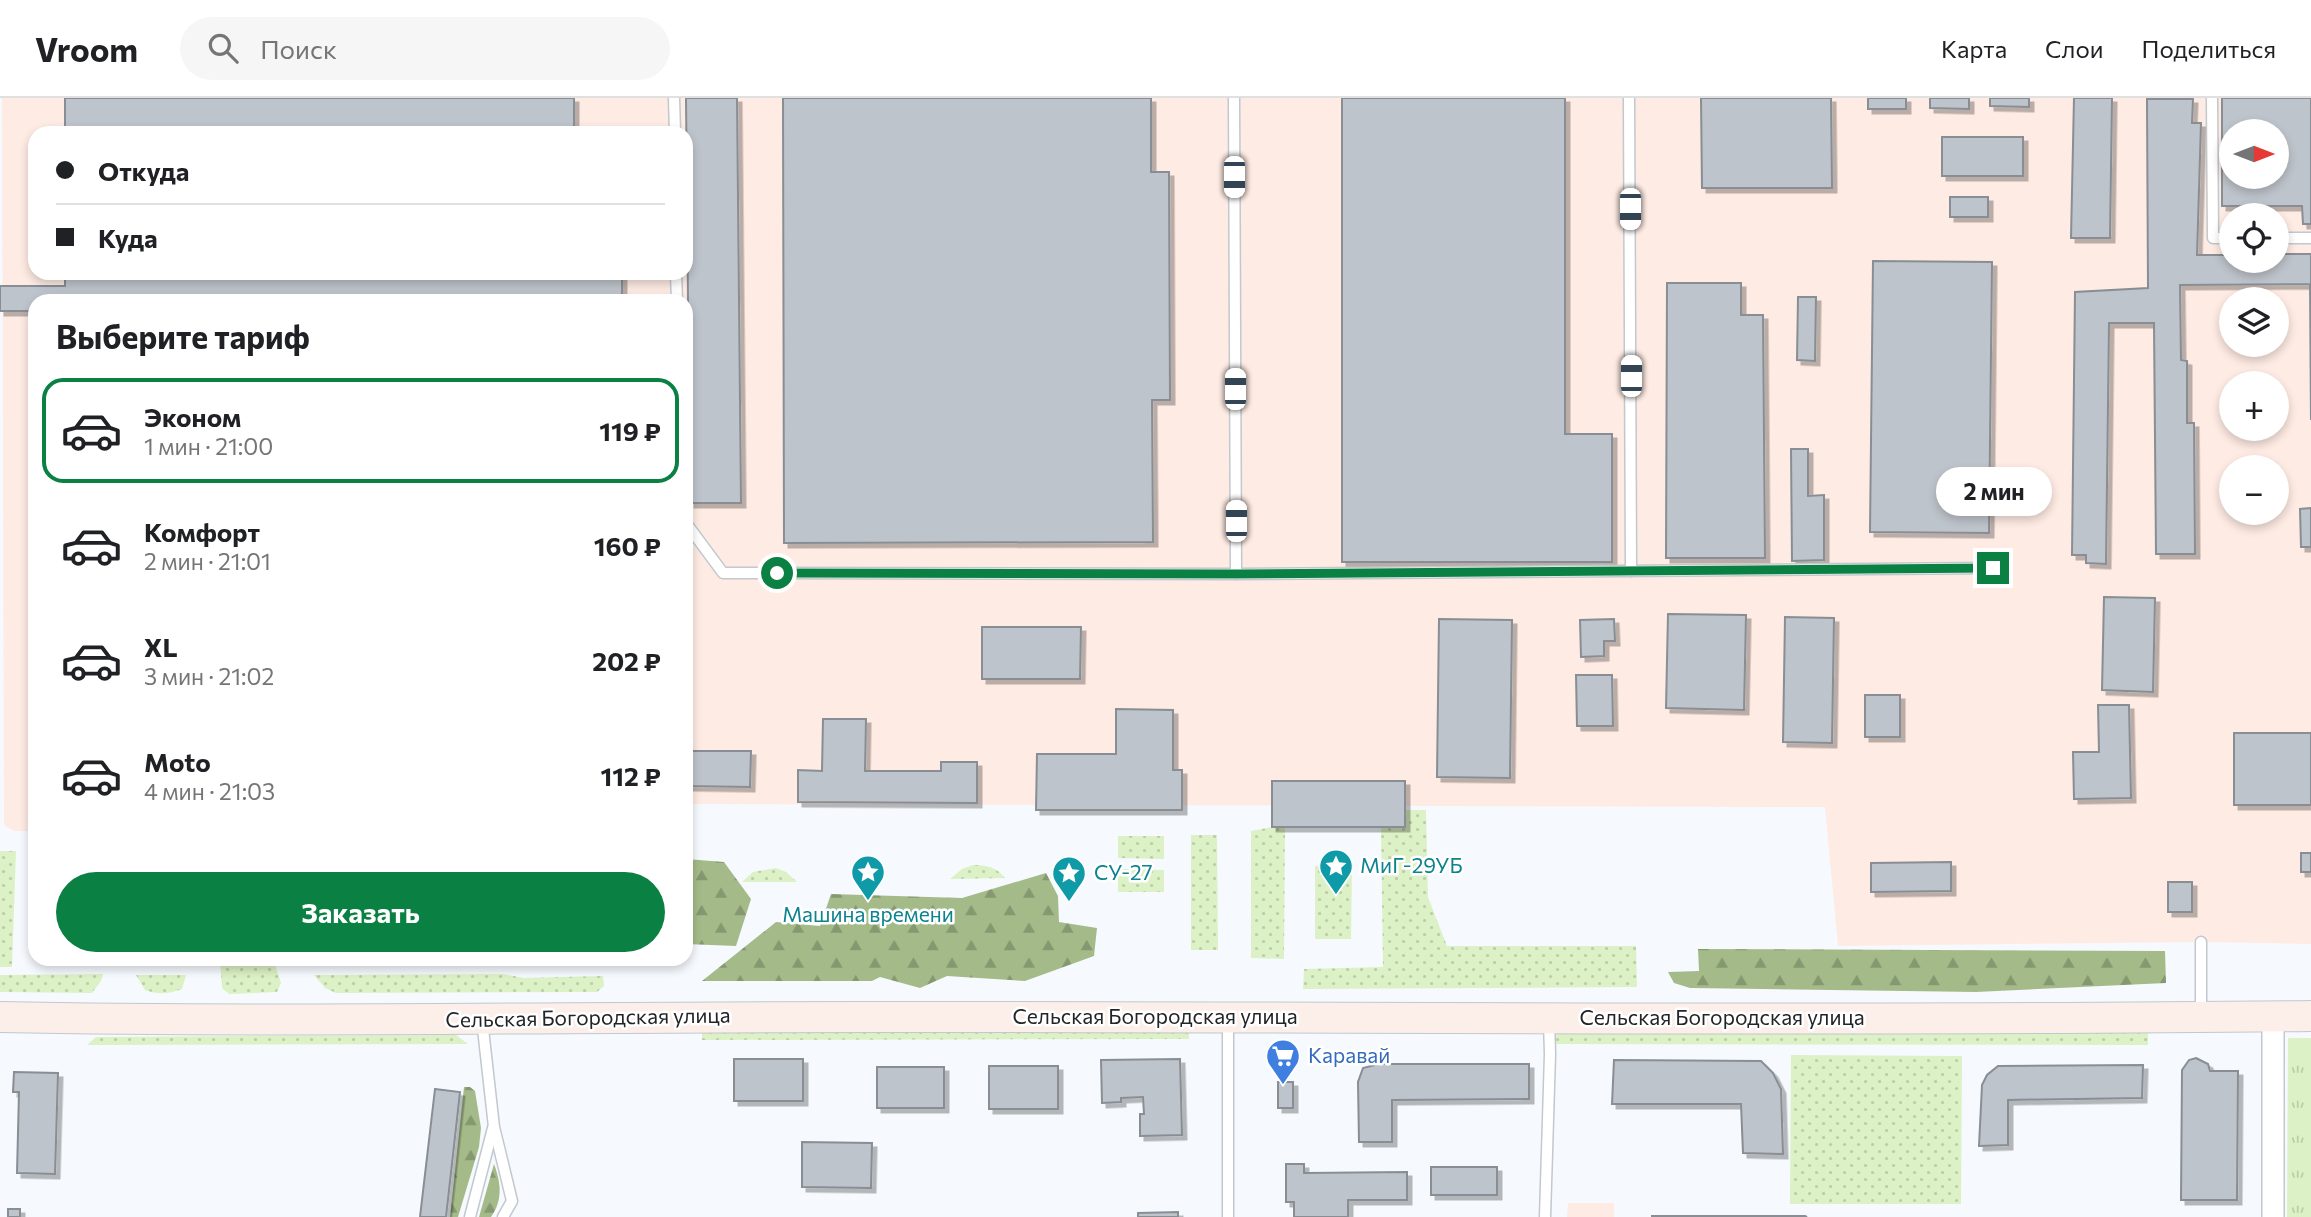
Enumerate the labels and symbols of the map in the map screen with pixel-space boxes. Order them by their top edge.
north arrow [2219,119,2289,189]
car [1224,156,1245,198]
car [1620,188,1641,230]
car [1621,355,1642,397]
car [1225,368,1246,410]
callout: 2 мин [1935,466,2051,516]
car [1226,500,1247,542]
route end [1977,552,2009,584]
route start [761,557,793,589]
place icon: МиГ-29УБ [1317,847,1355,896]
place label: МиГ-29УБ [1360,852,1463,877]
place icon: Машина времени [849,853,887,902]
place icon: СУ-27 [1050,854,1088,903]
place label: СУ-27 [1094,859,1153,884]
place label: Машина времени [782,901,954,926]
street label: Сельская Богородская улица [445,1002,731,1031]
street label: Сельская Богородская улица [1012,1003,1298,1028]
street label: Сельская Богородская улица [1579,1004,1865,1029]
supermarket icon: Каравай [1264,1037,1302,1086]
place label: Каравай [1308,1042,1390,1067]

